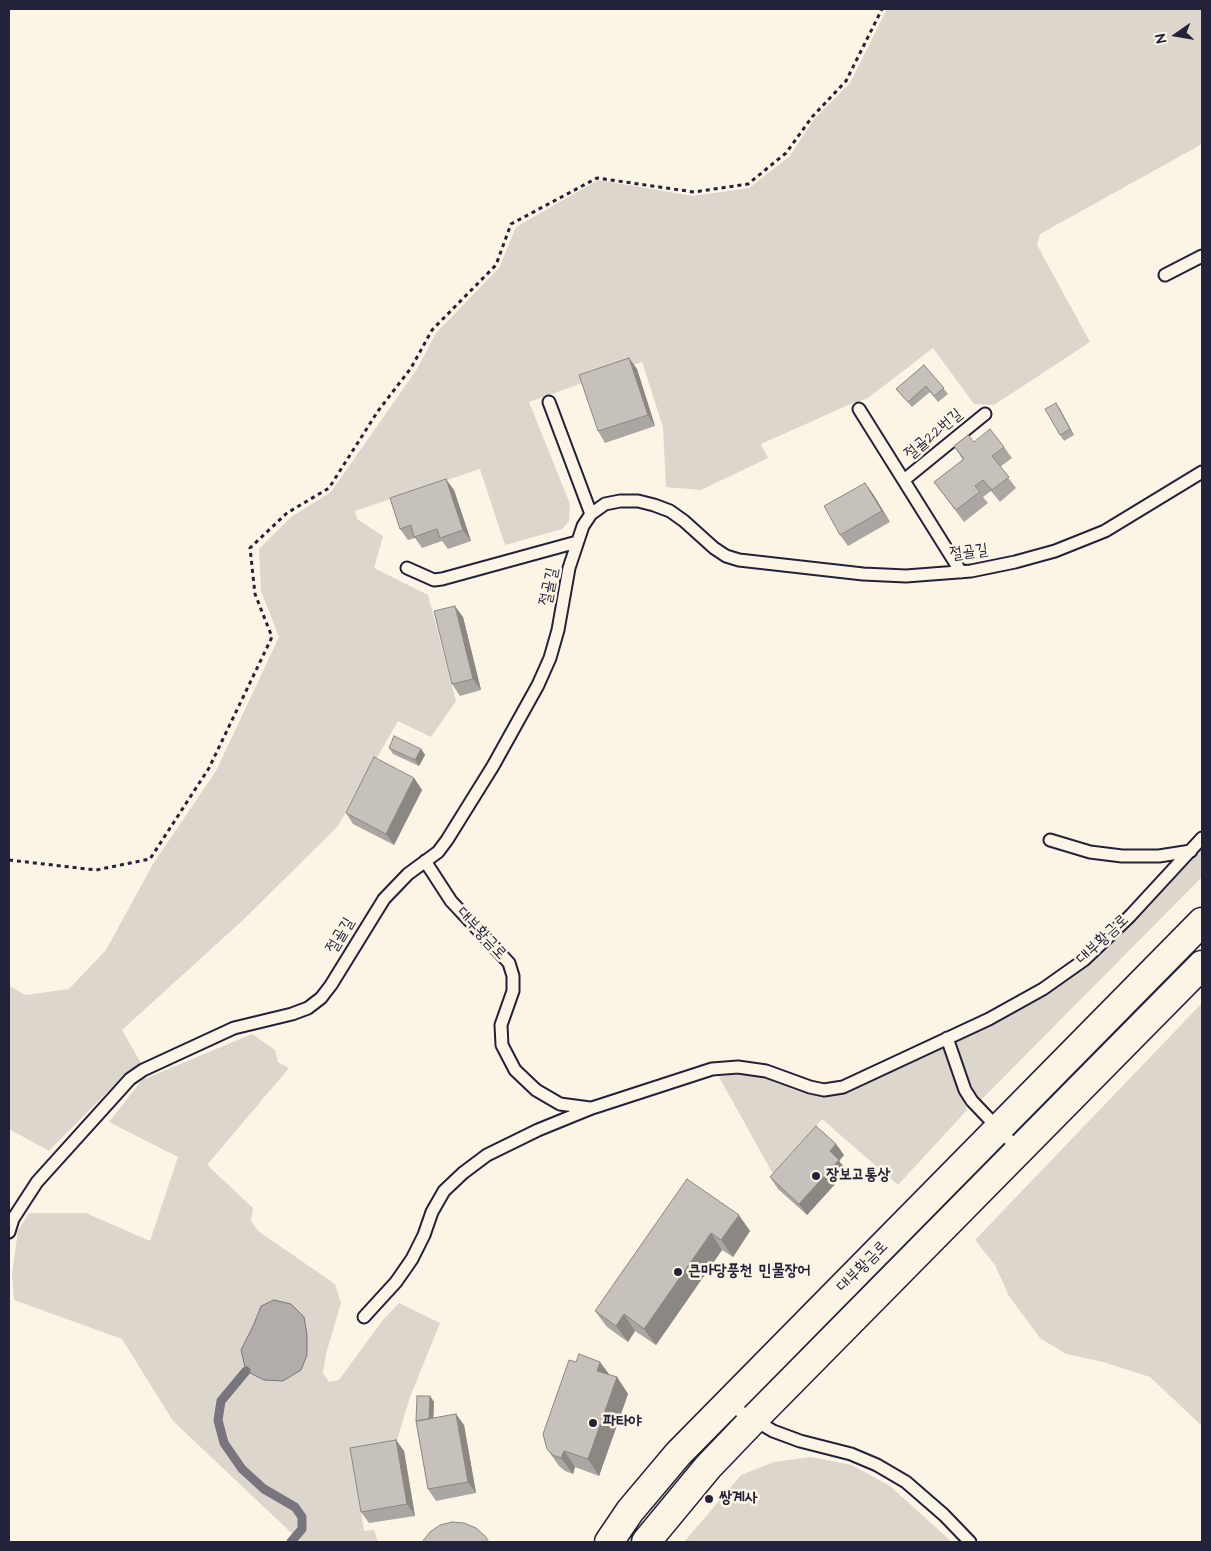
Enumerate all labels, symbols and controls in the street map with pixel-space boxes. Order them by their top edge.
north arrow [1151,10,1201,60]
text: N [1151,32,1172,45]
street label: 절골22번길 [901,405,967,465]
street label: 절골길 [949,541,989,565]
street label: 절골길 [537,566,563,608]
street label: 대부황금로 [452,904,510,964]
street label: 대부황금로 [1073,911,1133,969]
street label: 절골길 [323,915,359,957]
place label: 장보고통상 [826,1166,890,1186]
marker: 장보고통상 [810,1170,822,1182]
street label: 대부황금로 [833,1237,893,1297]
place label: 큰마당풍천 민물장어 [688,1262,810,1282]
marker: 큰마당풍천 민물장어 [672,1266,684,1278]
place label: 파타야 [603,1413,642,1433]
marker: 파타야 [587,1417,599,1429]
place label: 쌍계사 [719,1489,758,1509]
marker: 쌍계사 [703,1493,715,1505]

